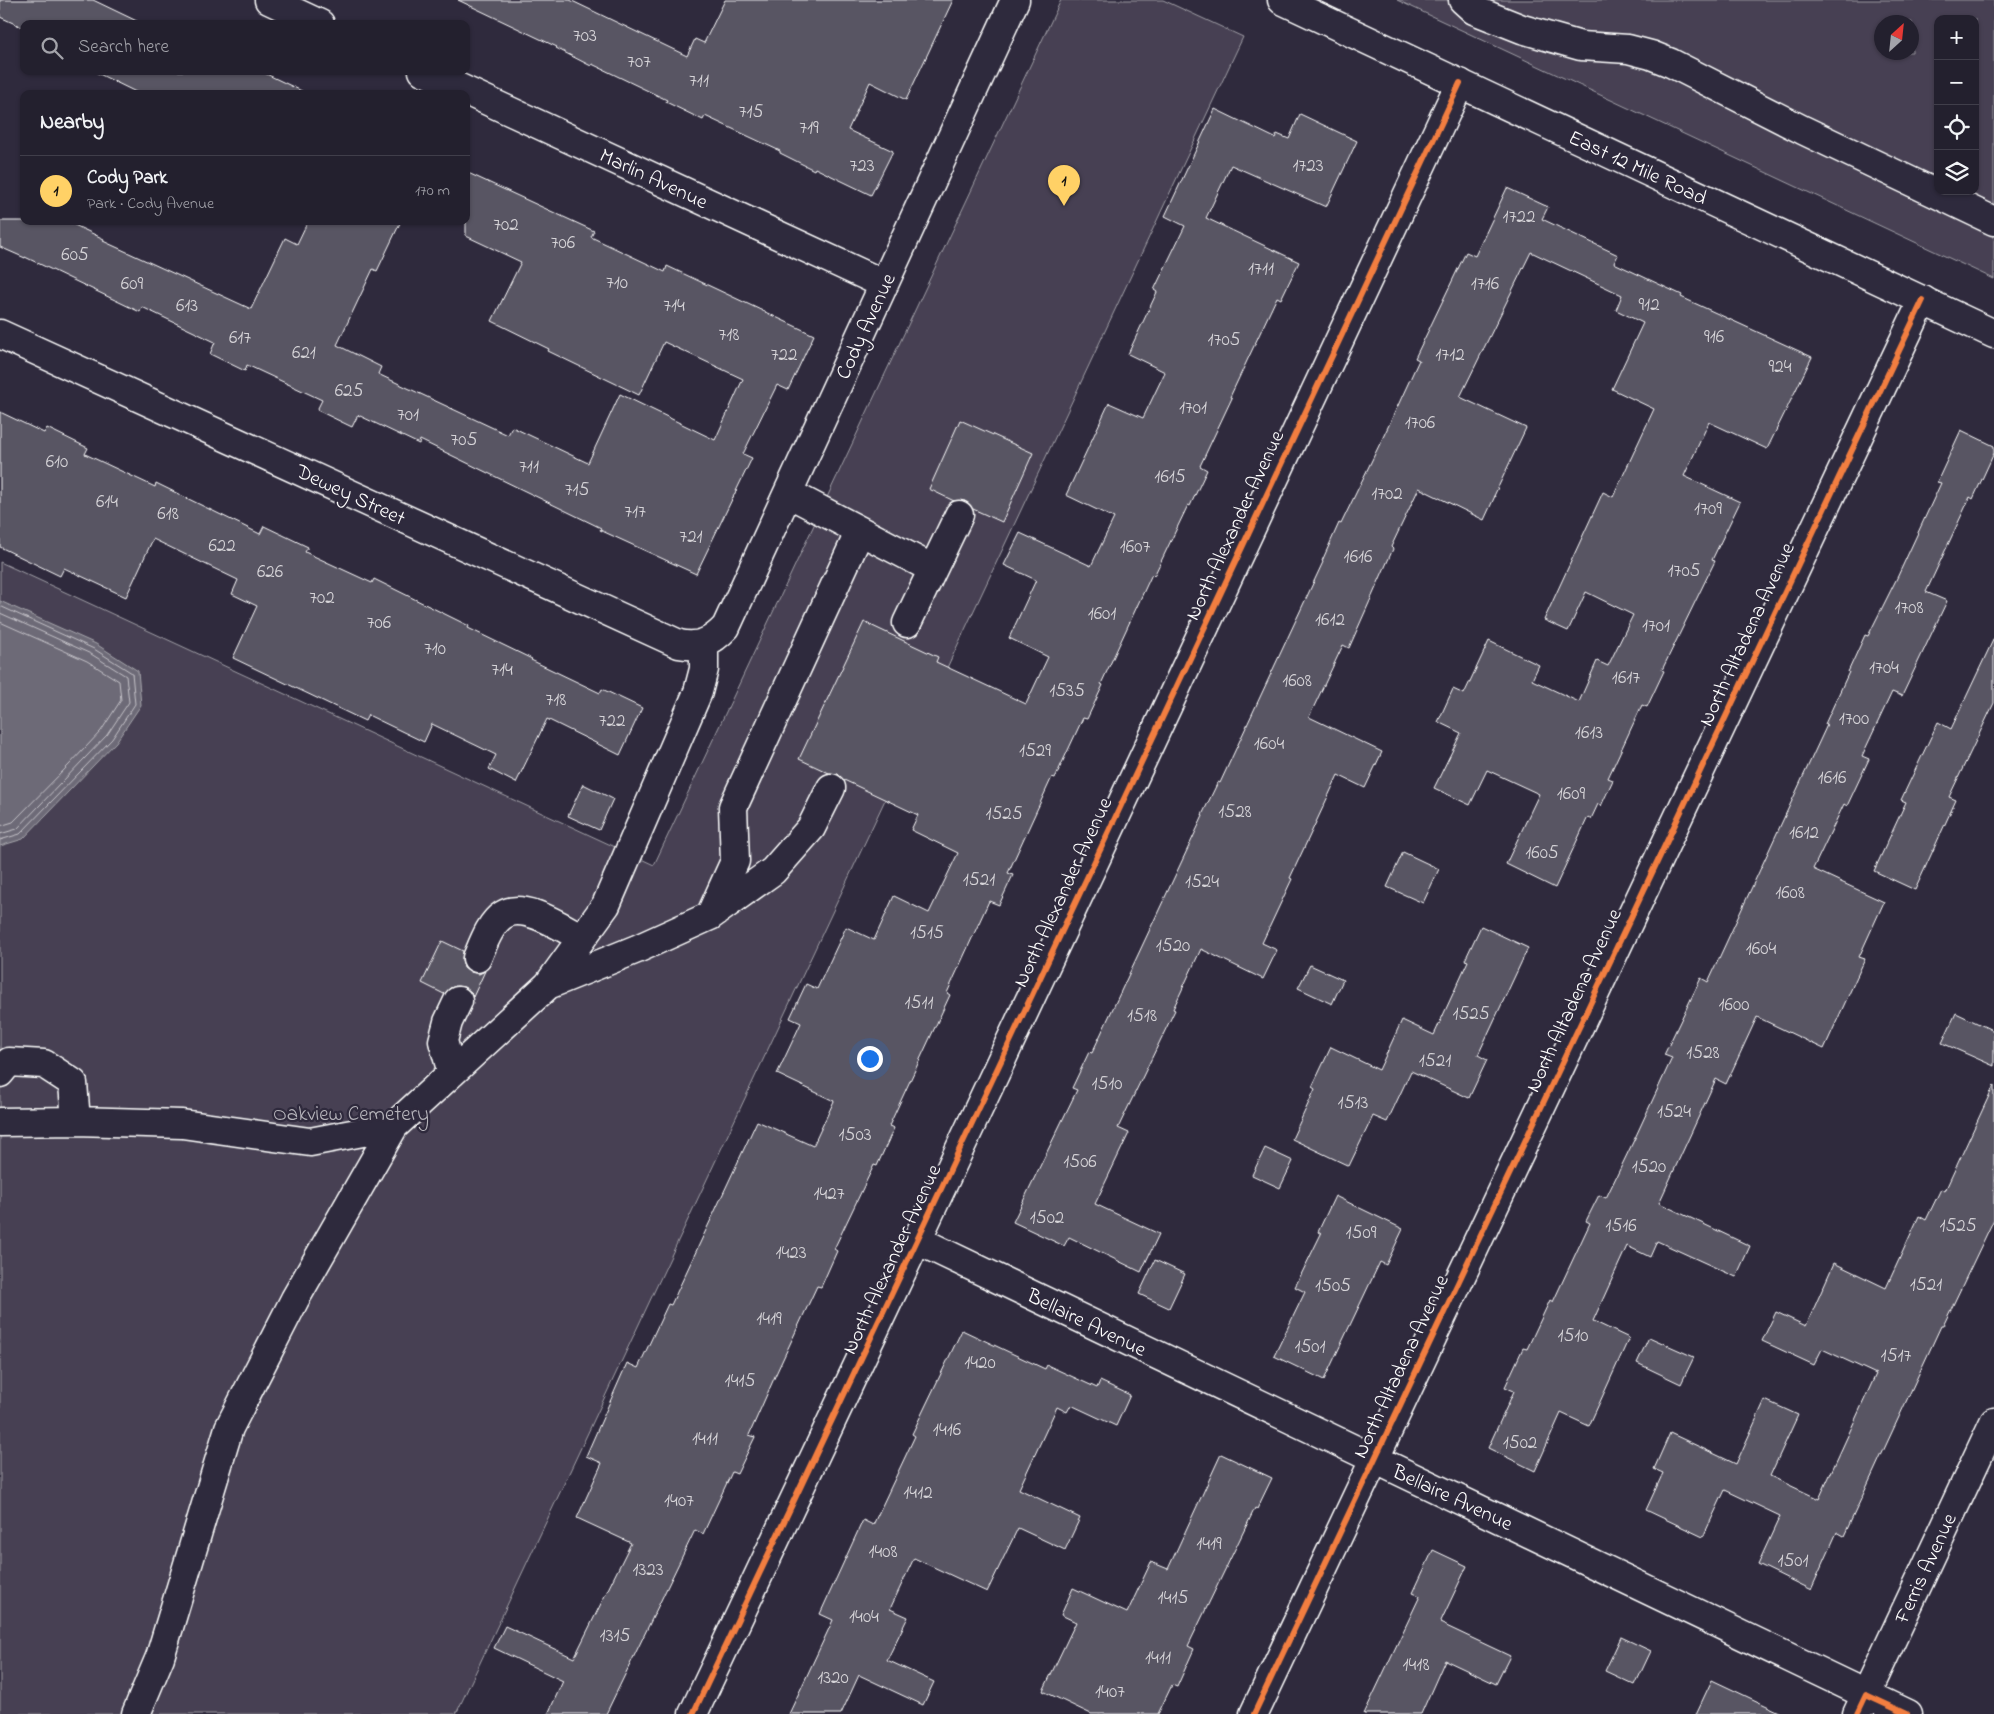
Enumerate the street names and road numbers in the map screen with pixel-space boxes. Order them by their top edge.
street label: East 12 Mile Road [1563,124,1712,214]
street label: Marlin Avenue [594,142,713,218]
street label: Cody Avenue [829,268,907,386]
street label: North Alexander Avenue [1179,425,1293,626]
street label: Dewey Street [289,457,410,536]
street label: North Altadena Avenue [1692,537,1804,732]
street label: North Alexander Avenue [1007,792,1121,993]
street label: North Altadena Avenue [1519,903,1631,1098]
street label: North Alexander Avenue [836,1159,950,1360]
street label: North Altadena Avenue [1346,1269,1458,1464]
street label: Bellaire Avenue [1020,1281,1152,1366]
street label: Bellaire Avenue [1386,1457,1518,1540]
street label: Ferris Avenue [1888,1508,1966,1630]

